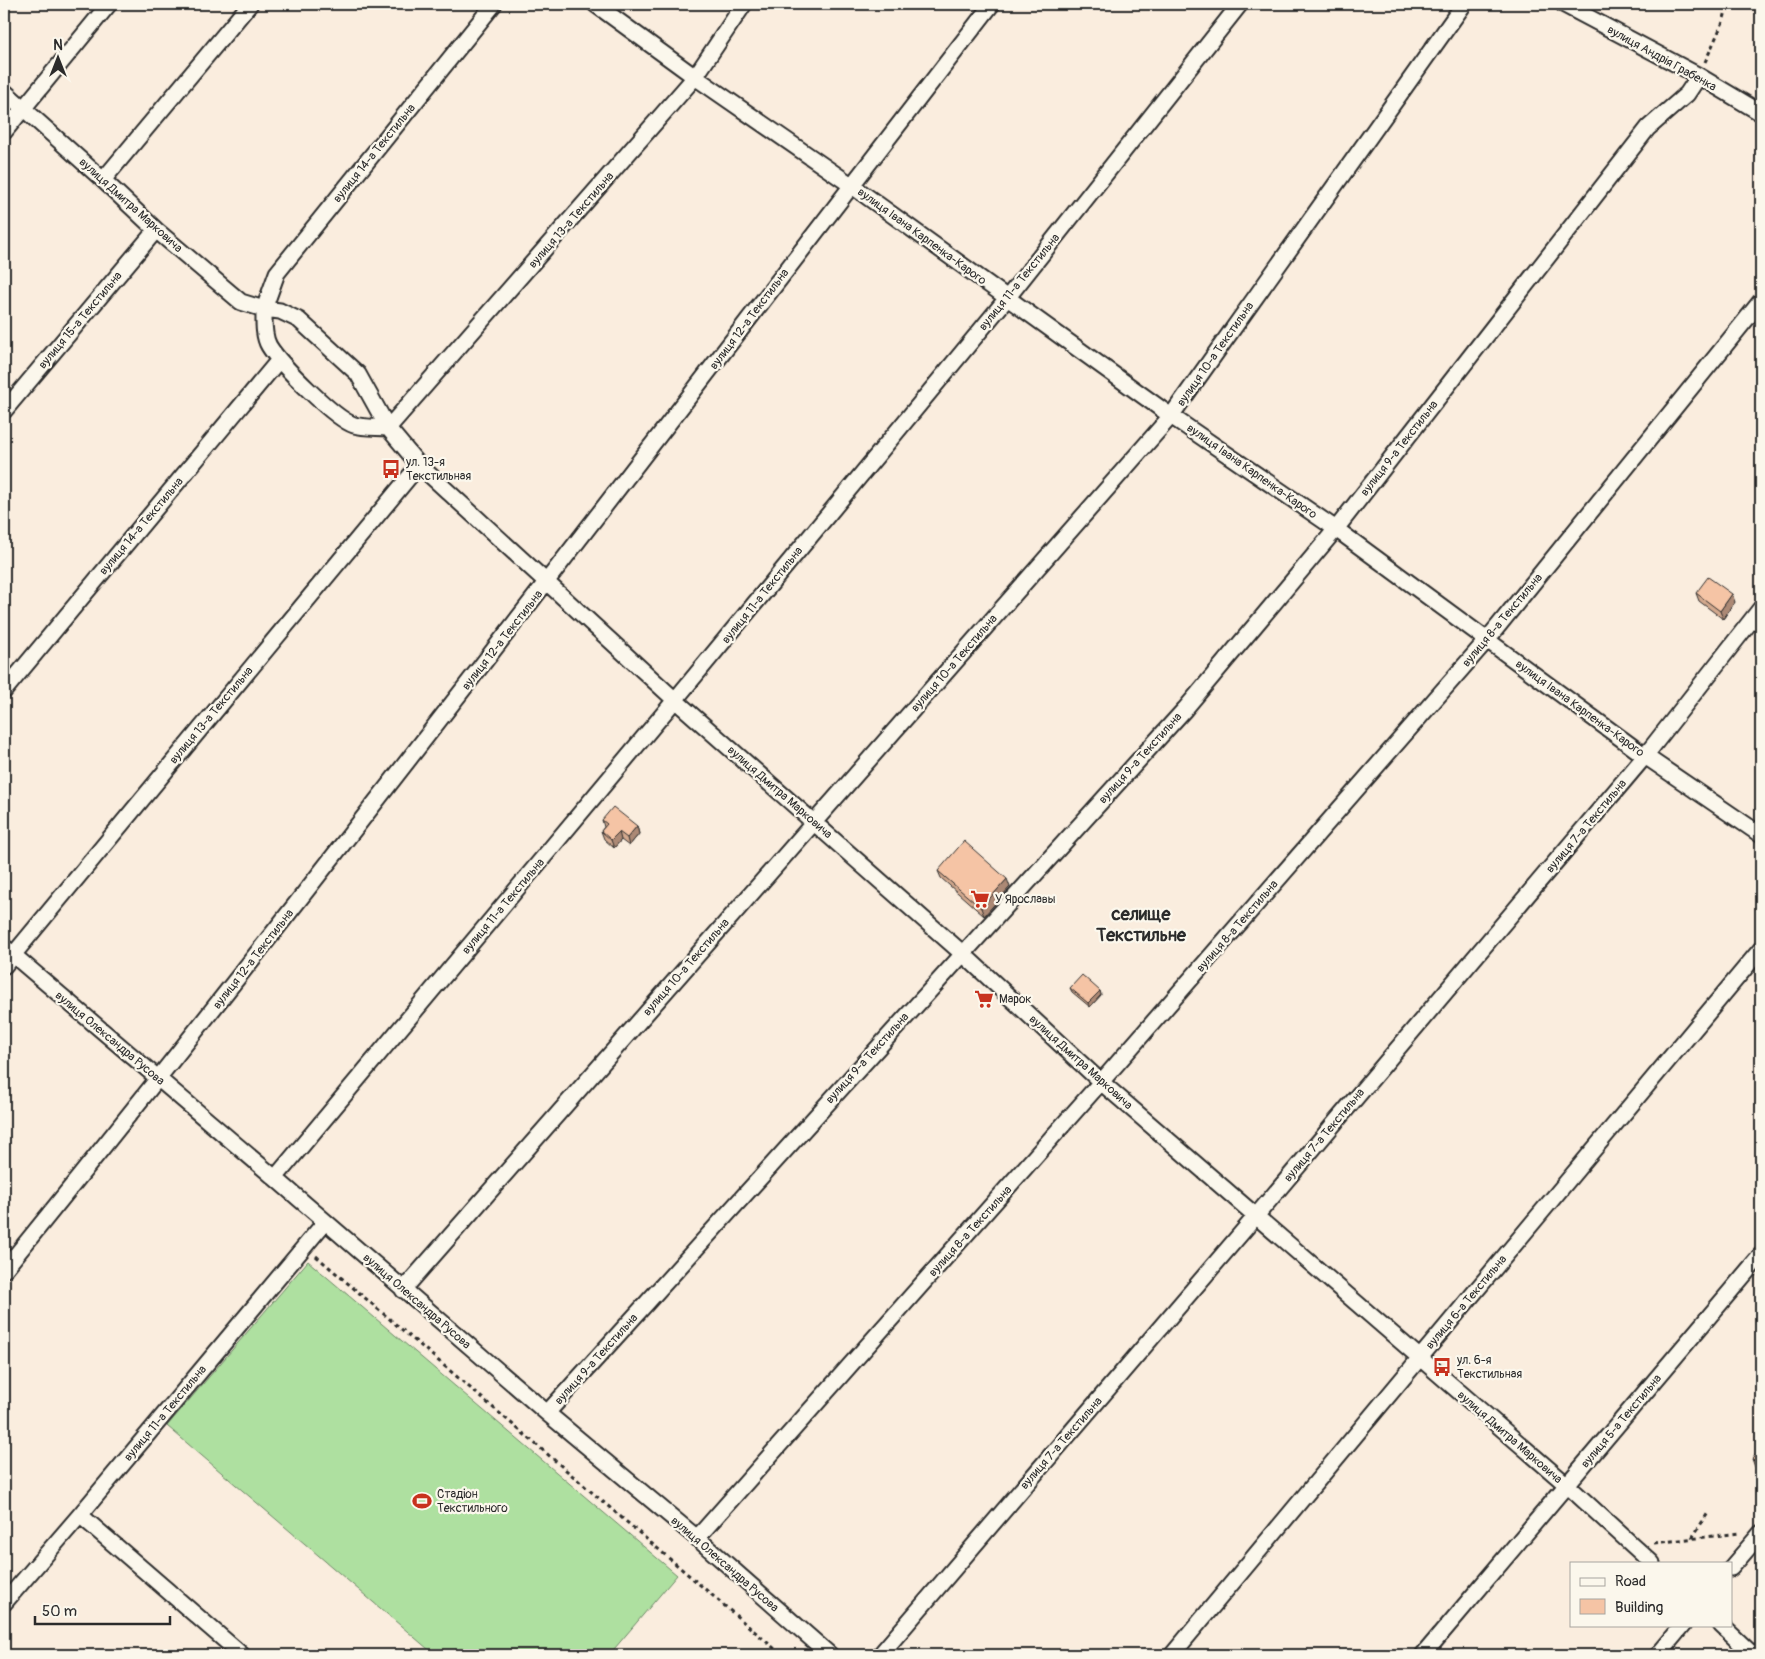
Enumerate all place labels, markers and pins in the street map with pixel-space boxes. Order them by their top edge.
place label: ул. 13-я Текстильная [405,455,471,484]
bus stop icon: ул. 13-я Текстильная [380,458,402,480]
supermarket icon: У Ярославы [969,888,991,910]
place label: У Ярославы [995,892,1056,907]
supermarket icon: Марок [973,988,995,1010]
place label: Марок [999,992,1032,1007]
place label: ул. 6-я Текстильная [1456,1353,1522,1382]
bus stop icon: ул. 6-я Текстильная [1431,1356,1453,1378]
place label: Стадіон Текстильного [437,1487,508,1516]
sports icon: Стадіон Текстильного [411,1490,433,1512]

